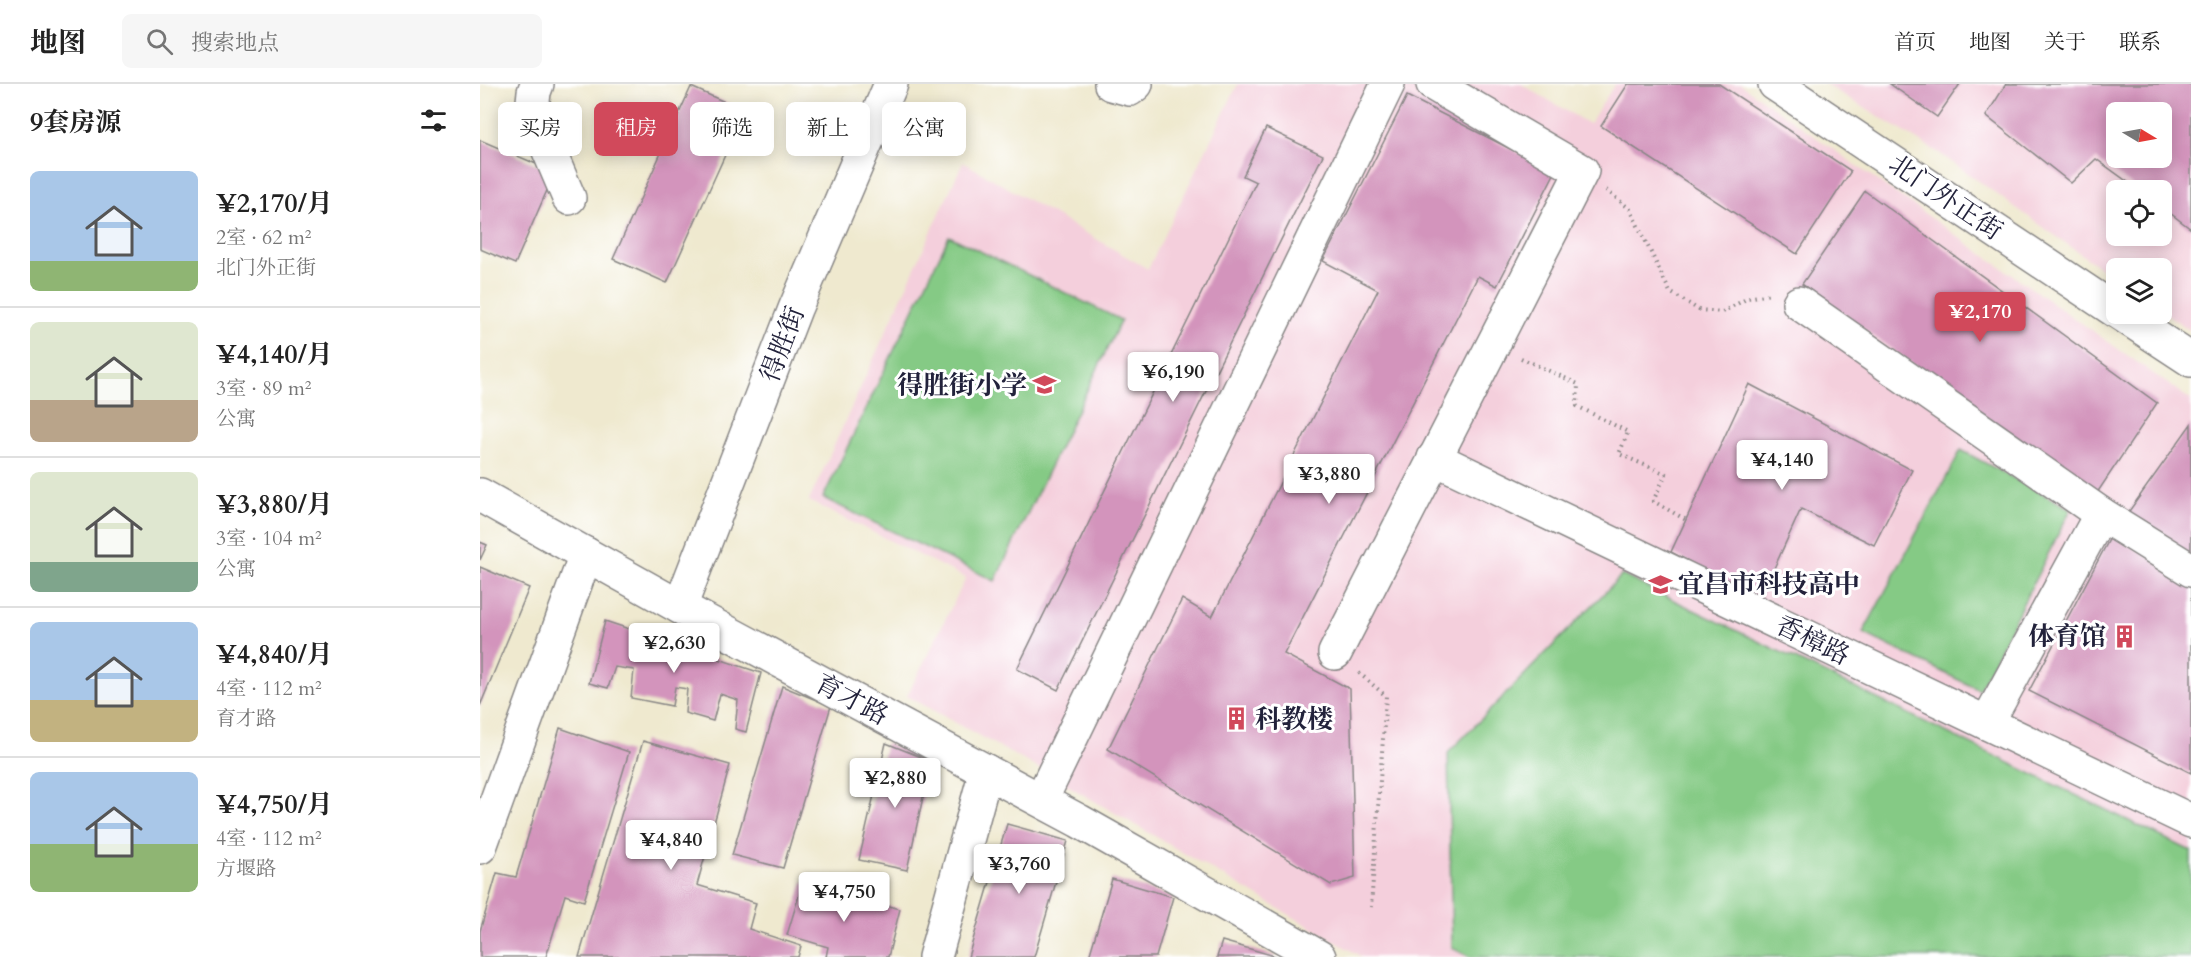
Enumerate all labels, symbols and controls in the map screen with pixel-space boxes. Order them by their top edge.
search box [122,14,542,68]
text: 地图 [30,24,86,62]
icon: search [143,25,176,58]
text: 搜索地点 [191,28,279,58]
text: 首页 [1894,28,1936,57]
text: 地图 [1969,28,2011,57]
text: 关于 [2044,28,2086,57]
text: 联系 [2119,28,2161,57]
chip: 买房 [498,102,582,156]
chip: 租房 [594,102,678,156]
chip: 筛选 [690,102,774,156]
chip: 新上 [786,102,870,156]
chip: 公寓 [882,102,966,156]
north arrow [2106,102,2172,168]
map controls [2106,102,2172,324]
icon: filters [417,104,450,137]
text: 9套房源 [30,105,121,140]
street label: 北门外正街 [1882,147,2009,248]
button: locate [2106,180,2172,246]
text: ¥2,170/月 [216,186,333,221]
icon: home [78,195,150,267]
text: 2室 · 62 m² [216,224,312,251]
text: 北门外正街 [216,254,316,281]
button: layers [2106,258,2172,324]
pin: ¥2,170 [1931,292,2029,343]
text: ¥2,170 [1949,298,2011,325]
street label: 得胜街 [752,301,813,387]
text: ¥4,140/月 [216,337,333,372]
icon: home [78,346,150,418]
pin: ¥6,190 [1124,352,1222,403]
text: ¥6,190 [1142,358,1204,385]
place label: 得胜街小学 [897,368,1027,403]
school or university icon: 得胜街小学 [1032,372,1058,398]
text: 3室 · 89 m² [216,375,312,402]
text: 公寓 [216,405,256,432]
pin: ¥4,140 [1733,440,1831,491]
text: ¥4,140 [1751,446,1813,473]
pin: ¥3,880 [1280,454,1378,505]
text: ¥3,880 [1298,460,1360,487]
text: ¥3,880/月 [216,487,333,522]
icon: home [78,496,150,568]
text: 3室 · 104 m² [216,525,322,552]
text: 公寓 [216,555,256,582]
place label: 宜昌市科技高中 [1678,567,1860,602]
school or university icon: 宜昌市科技高中 [1647,571,1673,597]
street label: 香樟路 [1770,608,1856,673]
place label: 体育馆 [2028,619,2106,654]
pin: ¥2,630 [625,623,723,674]
building icon: 体育馆 [2111,623,2137,649]
text: ¥2,630 [643,629,705,656]
text: ¥4,840/月 [216,637,333,672]
icon: home [78,646,150,718]
street label: 育才路 [809,666,894,733]
text: 4室 · 112 m² [216,675,322,702]
place label: 科教楼 [1255,702,1333,737]
text: 育才路 [216,705,276,732]
building icon: 科教楼 [1224,706,1250,732]
pin: ¥2,880 [846,758,944,809]
text: ¥2,880 [864,764,926,791]
text: ¥4,750/月 [216,787,333,822]
icon: home [78,796,150,868]
pin: ¥4,840 [622,820,720,871]
text: 4室 · 112 m² [216,825,322,852]
text: ¥4,840 [640,826,702,853]
pin: ¥3,760 [970,844,1068,895]
text: ¥3,760 [988,850,1050,877]
text: 方堰路 [216,855,276,882]
pin: ¥4,750 [795,872,893,923]
text: ¥4,750 [813,878,875,905]

